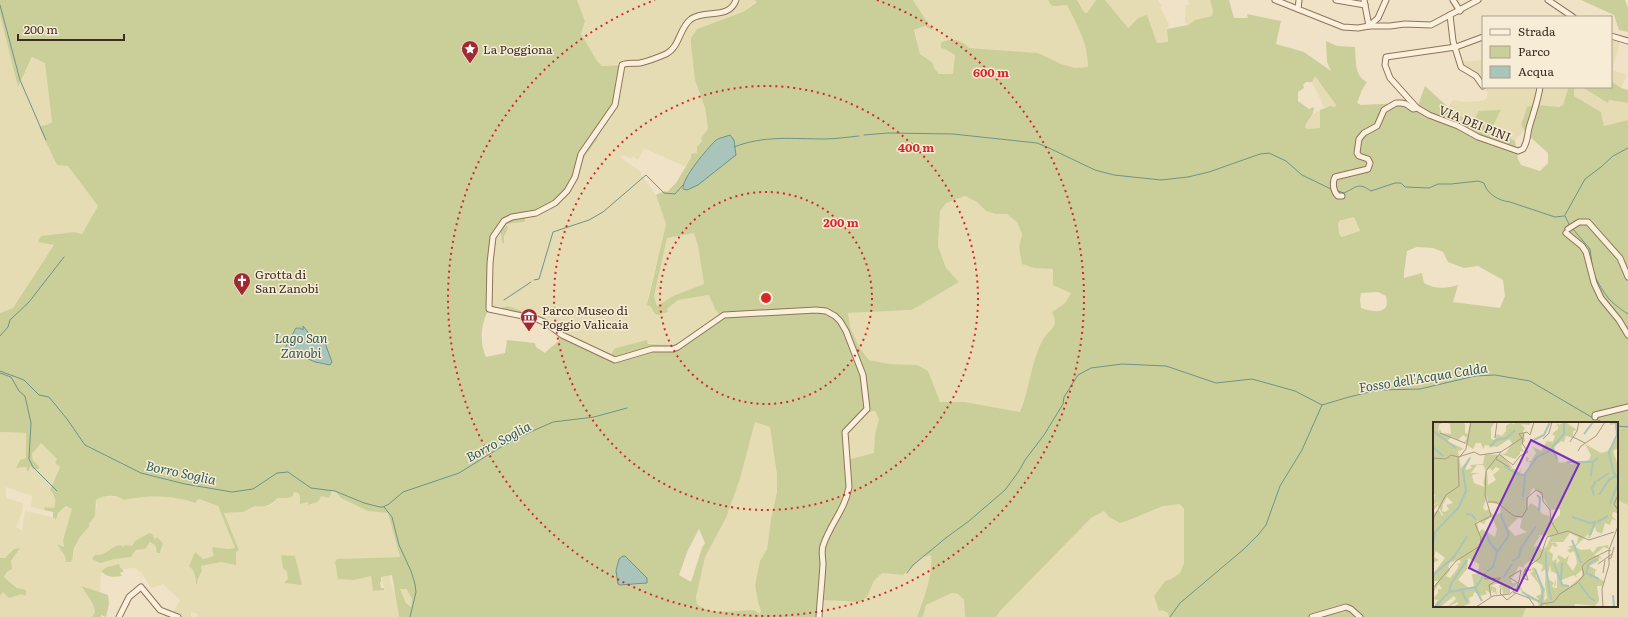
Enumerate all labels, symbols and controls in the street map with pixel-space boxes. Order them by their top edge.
scale bar [18,16,124,42]
legend [1482,16,1612,88]
text: 200 m [24,20,58,38]
text: Strada [1518,22,1556,40]
place icon: La Poggiona [460,39,480,64]
place label: La Poggiona [483,40,553,58]
text: Parco [1518,42,1550,60]
text: Acqua [1518,62,1554,80]
text: 600 m [973,63,1009,81]
street label: VIA DEI PINI [1436,100,1514,146]
text: 400 m [898,138,934,156]
text: 200 m [823,213,859,231]
place label: Grotta di San Zanobi [255,265,319,297]
church icon: Grotta di San Zanobi [232,271,252,296]
centre of rings [759,291,773,305]
place label: Parco Museo di Poggio Valicaia [542,301,629,333]
museum icon: Parco Museo di Poggio Valicaia [519,307,539,332]
water label: Lago San Zanobi [274,328,328,362]
water label: Fosso dell'Acqua Calda [1357,357,1489,397]
water label: Borro Soglia [462,416,534,466]
inset map [1433,422,1618,607]
water label: Borro Soglia [144,455,218,489]

